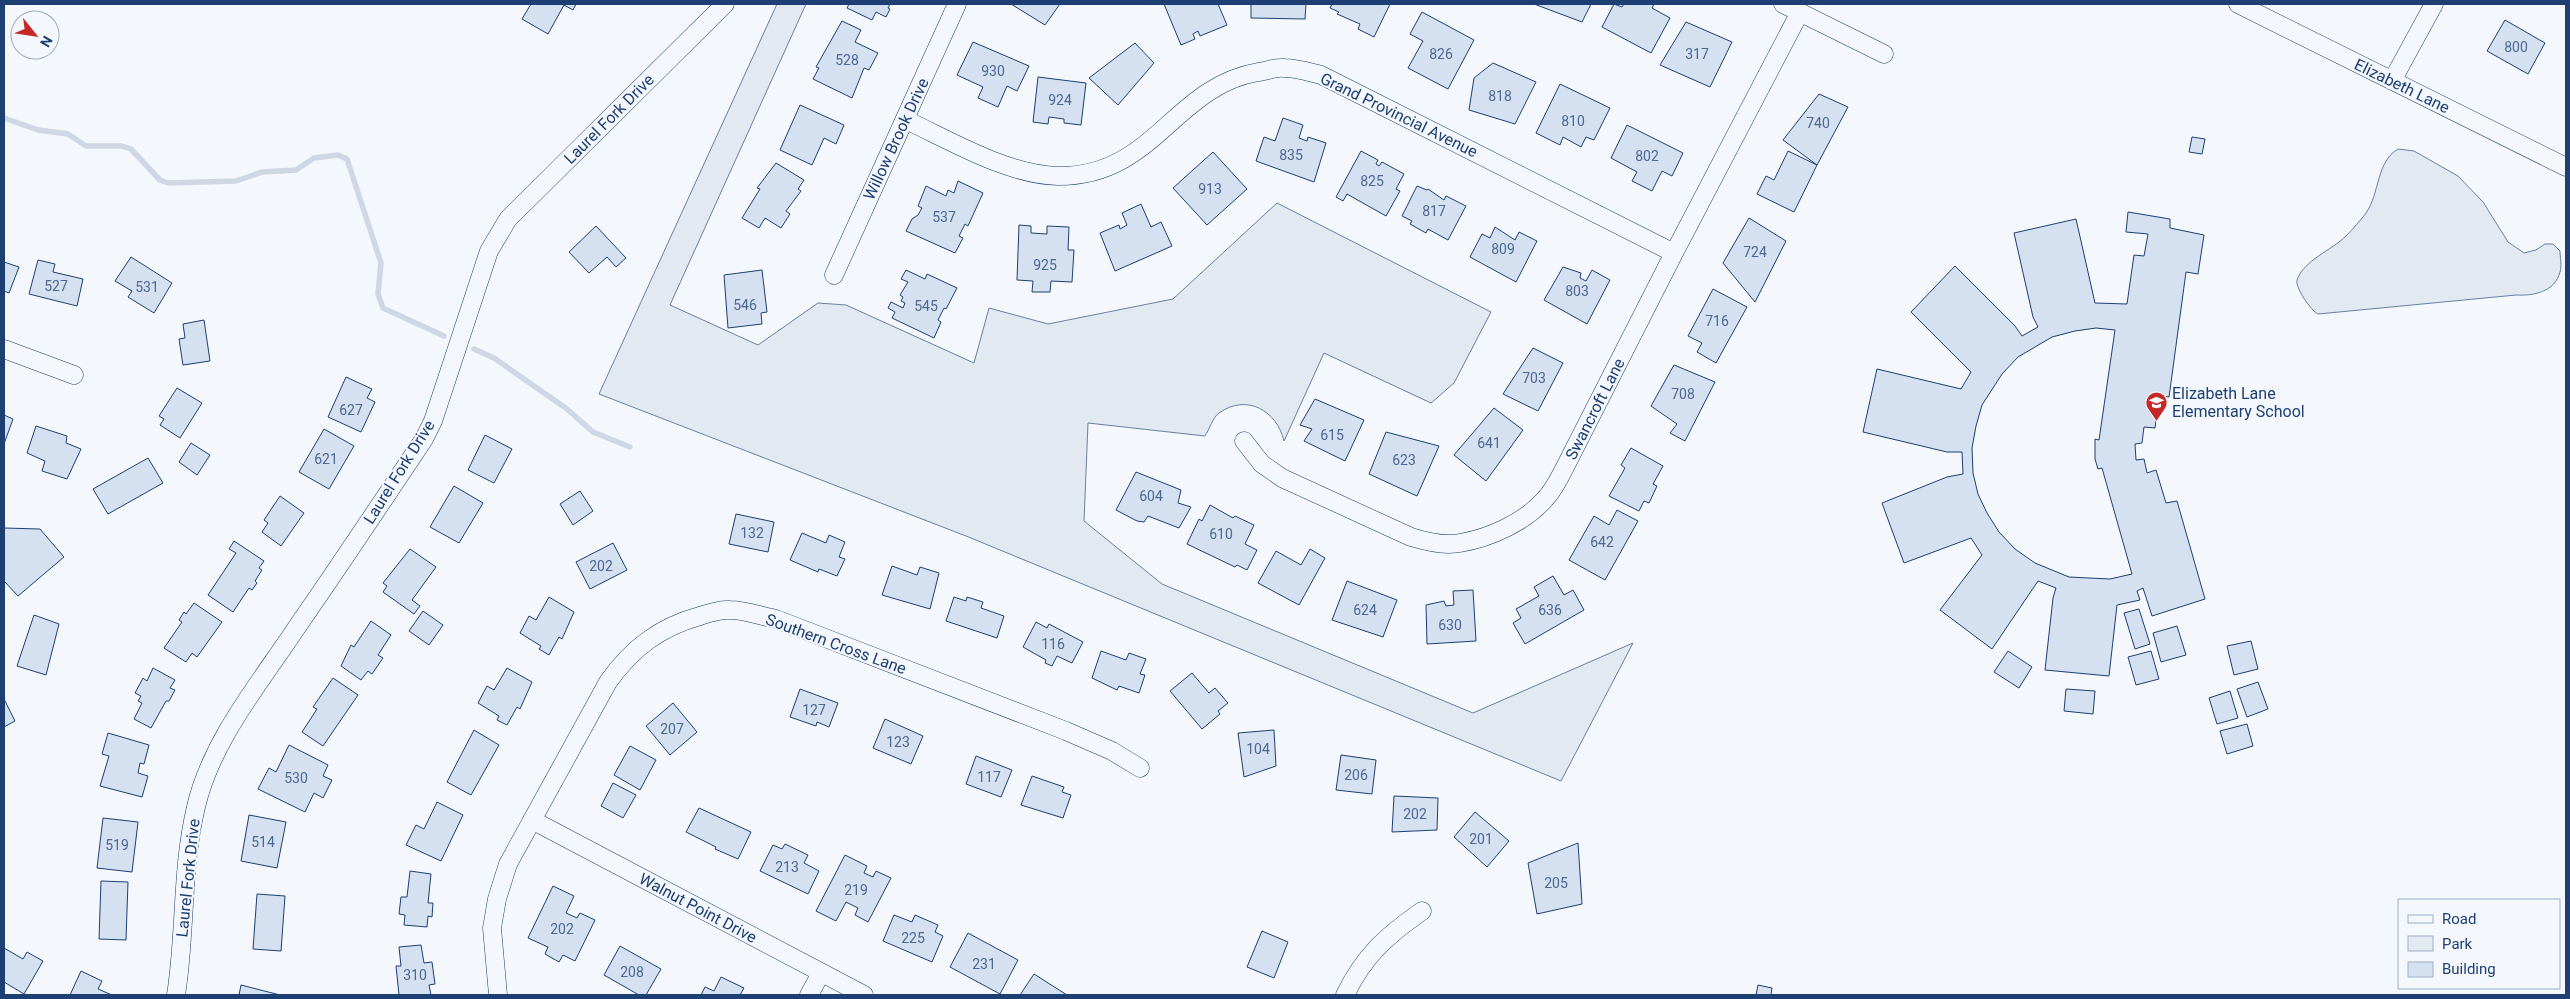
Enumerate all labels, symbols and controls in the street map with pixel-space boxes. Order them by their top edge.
north arrow [10,10,60,60]
text: N [37,33,56,50]
house number: 800 [2504,39,2528,55]
house number: 826 [1429,46,1453,62]
house number: 317 [1685,46,1709,62]
house number: 528 [835,52,859,68]
street label: Elizabeth Lane [2351,55,2453,117]
house number: 930 [981,63,1005,79]
street label: Grand Provincial Avenue [1317,69,1481,161]
street label: Laurel Fork Drive [560,70,658,168]
street label: Willow Brook Drive [859,75,933,203]
house number: 818 [1488,88,1512,104]
house number: 924 [1048,92,1072,108]
house number: 810 [1561,113,1585,129]
house number: 740 [1806,115,1830,131]
house number: 835 [1279,147,1303,163]
house number: 802 [1635,148,1659,164]
house number: 825 [1360,173,1384,189]
house number: 913 [1198,181,1222,197]
house number: 817 [1422,203,1446,219]
house number: 537 [932,209,956,225]
house number: 809 [1491,241,1515,257]
house number: 724 [1743,244,1767,260]
house number: 925 [1033,257,1057,273]
house number: 527 [44,278,68,294]
house number: 531 [135,279,159,295]
house number: 803 [1565,283,1589,299]
house number: 546 [733,297,757,313]
house number: 545 [914,298,938,314]
house number: 716 [1705,313,1729,329]
street label: Swancroft Lane [1561,355,1629,463]
house number: 703 [1522,370,1546,386]
place label: Elizabeth Lane Elementary School [2172,384,2305,421]
house number: 708 [1671,386,1695,402]
school or university icon: Elizabeth Lane Elementary School [2144,390,2168,421]
house number: 627 [339,402,363,418]
street label: Laurel Fork Drive [359,417,439,527]
house number: 615 [1320,427,1344,443]
house number: 641 [1477,435,1501,451]
house number: 621 [314,451,338,467]
house number: 623 [1392,452,1416,468]
house number: 604 [1139,488,1163,504]
house number: 132 [740,525,764,541]
house number: 610 [1209,526,1233,542]
house number: 642 [1590,534,1614,550]
house number: 202 [589,558,613,574]
house number: 624 [1353,602,1377,618]
house number: 636 [1538,602,1562,618]
street label: Southern Cross Lane [763,610,909,678]
house number: 630 [1438,617,1462,633]
house number: 116 [1041,636,1065,652]
house number: 127 [802,702,826,718]
house number: 207 [660,721,684,737]
house number: 123 [886,734,910,750]
house number: 104 [1246,741,1270,757]
house number: 206 [1344,767,1368,783]
house number: 117 [977,769,1001,785]
house number: 530 [284,770,308,786]
house number: 202 [1403,806,1427,822]
street label: Laurel Fork Drive [172,818,204,938]
house number: 201 [1469,831,1493,847]
house number: 514 [251,834,275,850]
house number: 519 [105,837,129,853]
house number: 213 [775,859,799,875]
street label: Walnut Point Drive [636,869,760,947]
house number: 205 [1544,875,1568,891]
house number: 219 [844,882,868,898]
legend [2398,899,2560,989]
text: Road [2442,910,2476,928]
house number: 202 [550,921,574,937]
house number: 225 [901,930,925,946]
text: Park [2442,935,2473,953]
house number: 231 [972,956,996,972]
text: Building [2442,960,2496,978]
house number: 208 [620,964,644,980]
house number: 310 [403,967,427,983]

